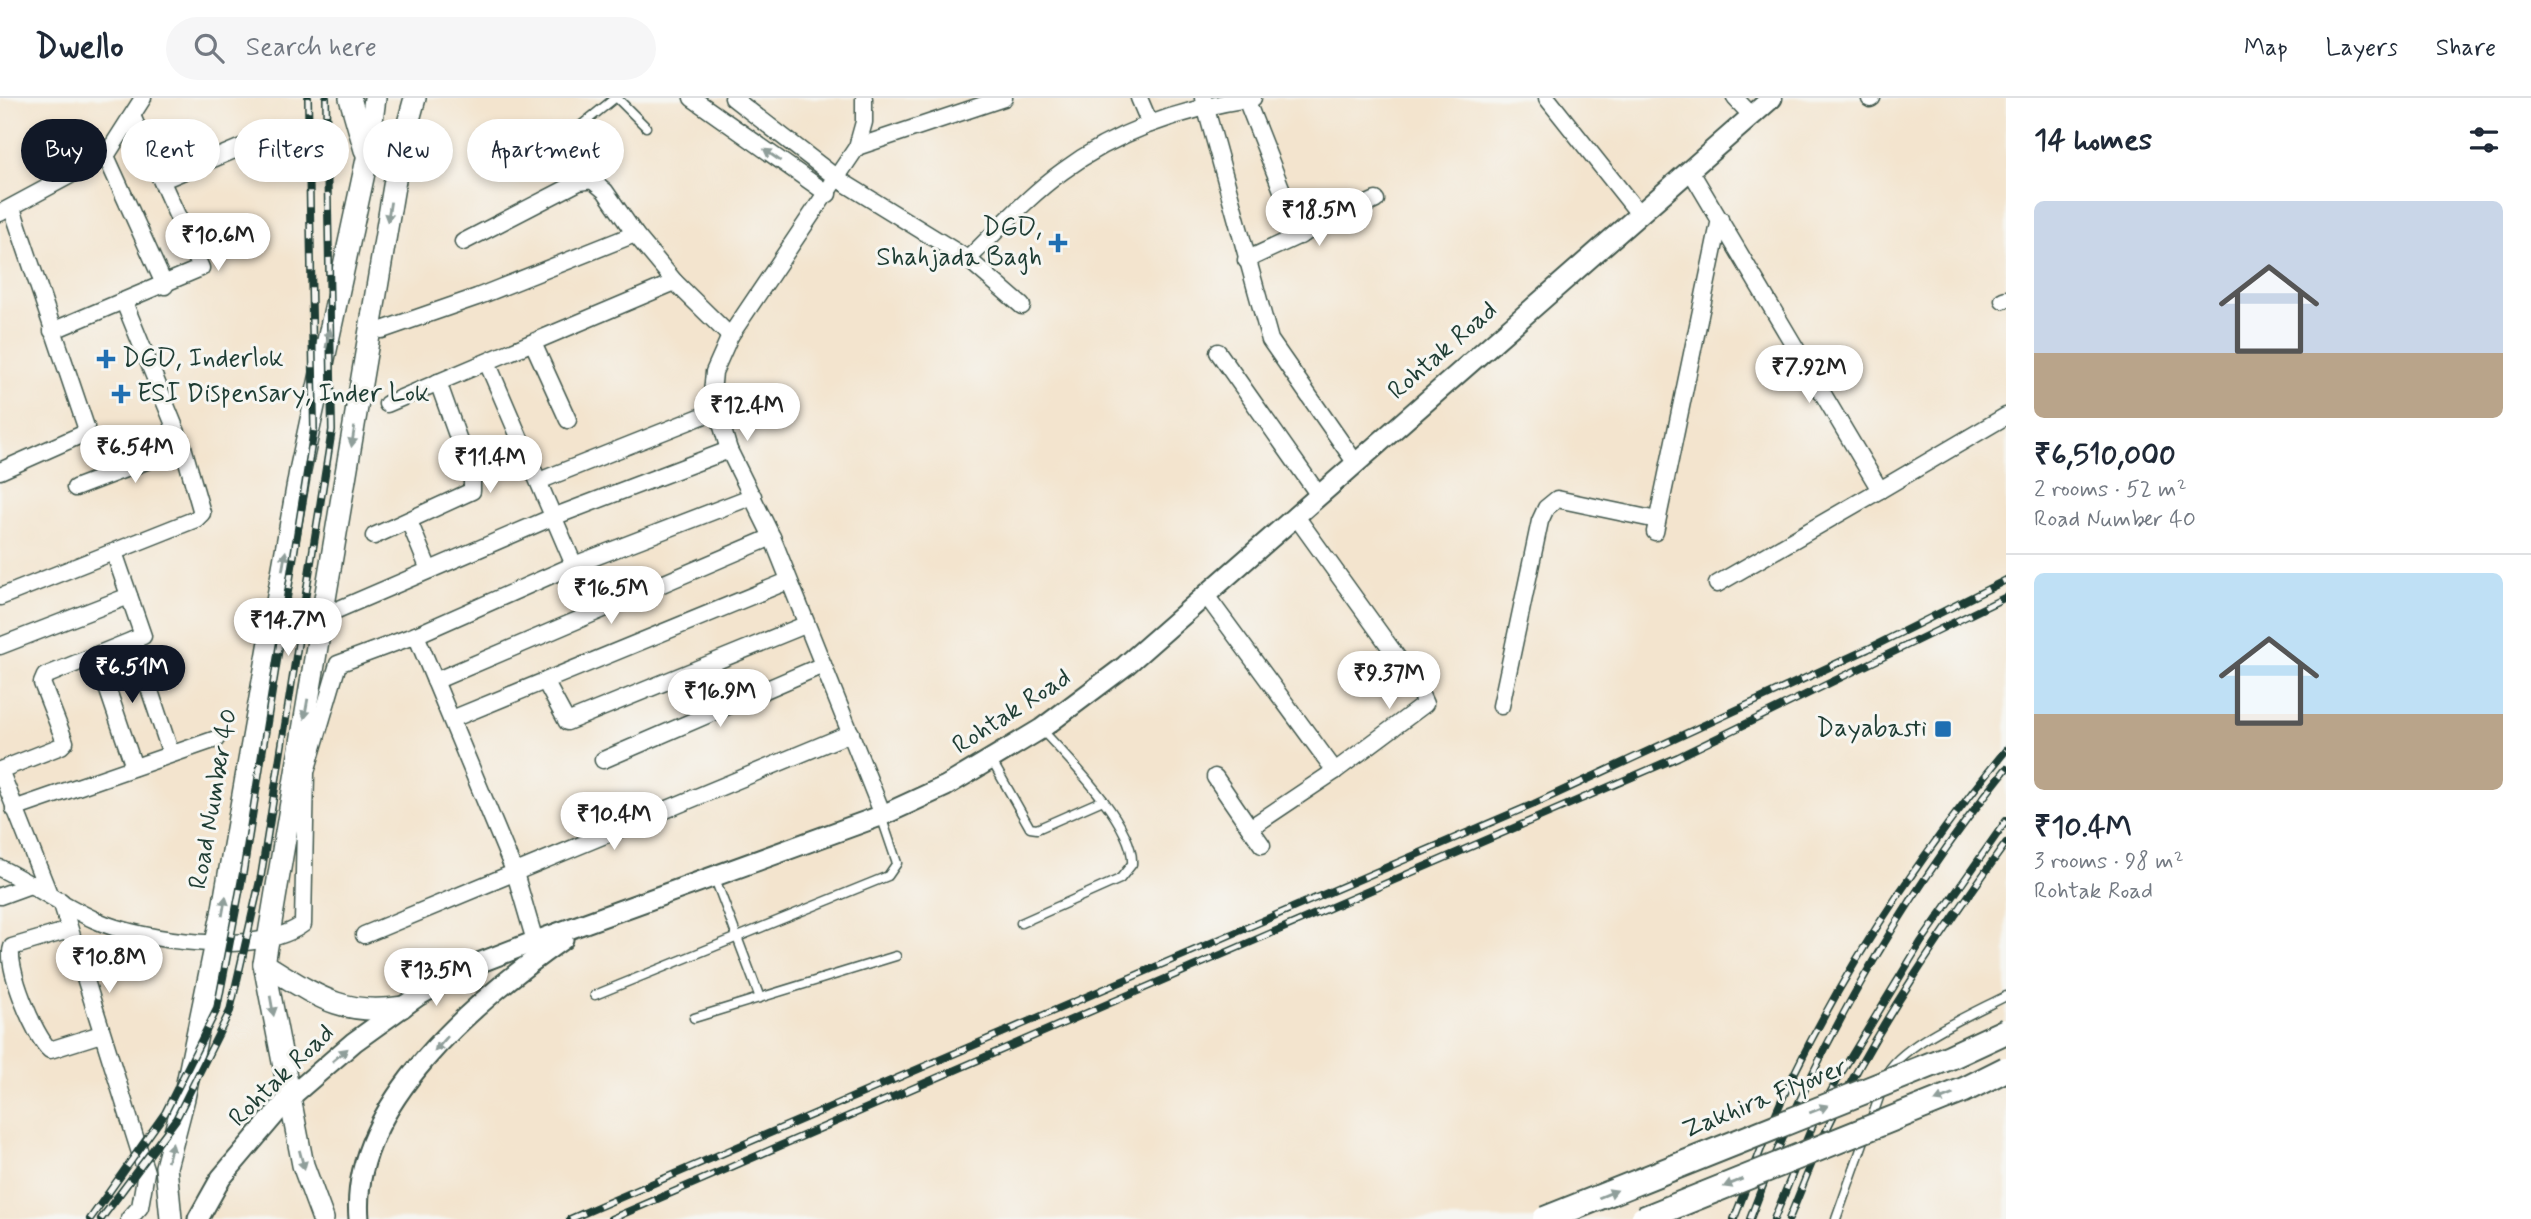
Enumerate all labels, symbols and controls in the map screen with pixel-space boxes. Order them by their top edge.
search box [166,17,656,80]
text: Dwello [35,26,124,70]
icon: search [190,29,228,67]
text: Search here [246,31,377,65]
text: Map [2244,33,2288,64]
text: Layers [2326,33,2398,64]
text: Share [2436,33,2496,64]
chip: Buy [21,119,107,182]
chip: Rent [121,119,220,182]
chip: Filters [234,119,349,182]
chip: New [363,119,453,182]
chip: Apartment [467,119,624,182]
text: 14 homes [2034,121,2152,160]
icon: filters [2465,121,2503,159]
one-way arrow [763,148,781,162]
pin: ₹18.5M [1262,188,1376,248]
text: ₹18.5M [1282,196,1356,226]
one-way arrow [384,201,395,223]
place label: DGD, Shahjada Bagh [876,211,1042,275]
pin: ₹10.6M [161,214,275,273]
text: ₹10.6M [181,221,255,251]
marker: DGD, Shahjada Bagh [1048,233,1068,253]
icon: home [2206,246,2332,372]
street label: Rohtak Road [1381,294,1505,408]
one-way arrow [323,327,334,349]
place label: DGD, Inderlok [122,342,284,376]
pin: ₹7.92M [1752,345,1866,405]
marker: DGD, Inderlok [96,349,116,369]
text: ₹7.92M [1771,353,1847,383]
place label: ESI Dispensary, Inder Lok [137,377,430,411]
marker: ESI Dispensary, Inder Lok [111,384,131,404]
pin: ₹12.4M [690,384,804,443]
text: ₹12.4M [710,391,784,421]
pin: ₹6.54M [78,426,192,485]
one-way arrow [347,426,358,448]
text: ₹6.54M [96,433,174,463]
pin: ₹11.4M [433,436,547,495]
text: ₹6,510,000 [2034,436,2176,475]
text: ₹11.4M [454,443,526,473]
text: 2 rooms · 52 m² [2034,475,2187,505]
text: Road Number 40 [2034,505,2196,535]
one-way arrow [279,550,290,572]
pin: ₹16.5M [554,566,668,626]
text: ₹16.5M [574,574,648,604]
pin: ₹14.7M [231,598,345,658]
text: ₹14.7M [250,606,326,636]
icon: home [2206,618,2332,744]
pin: ₹6.51M [75,646,189,705]
pin: ₹9.37M [1332,652,1446,711]
text: ₹6.51M [95,653,169,683]
text: ₹9.37M [1353,659,1425,689]
street label: Rohtak Road [946,661,1078,763]
pin: ₹16.9M [663,670,777,729]
text: ₹16.9M [684,677,756,707]
one-way arrow [301,698,312,720]
street label: Road Number 40 [181,706,247,892]
place label: Dayabasti [1816,712,1927,746]
marker: Dayabasti [1933,719,1953,739]
pin: ₹10.4M [557,792,671,852]
text: ₹10.4M [577,800,651,830]
text: ₹10.4M [2034,808,2132,847]
text: 3 rooms · 98 m² [2034,847,2184,877]
text: Rohtak Road [2034,877,2153,907]
one-way arrow [218,894,229,916]
pin: ₹10.8M [52,936,166,995]
text: ₹10.8M [72,943,146,973]
pin: ₹13.5M [379,948,493,1008]
text: ₹13.5M [400,956,472,986]
one-way arrow [267,995,278,1017]
street label: Rohtak Road [222,1017,342,1135]
one-way arrow [433,1035,449,1053]
one-way arrow [331,1048,348,1063]
street label: Zakhira Flyover [1677,1050,1853,1148]
one-way arrow [1934,1093,1955,1104]
one-way arrow [1809,1104,1830,1115]
one-way arrow [165,1141,176,1163]
one-way arrow [297,1150,308,1172]
one-way arrow [1723,1177,1744,1188]
one-way arrow [1598,1188,1619,1199]

